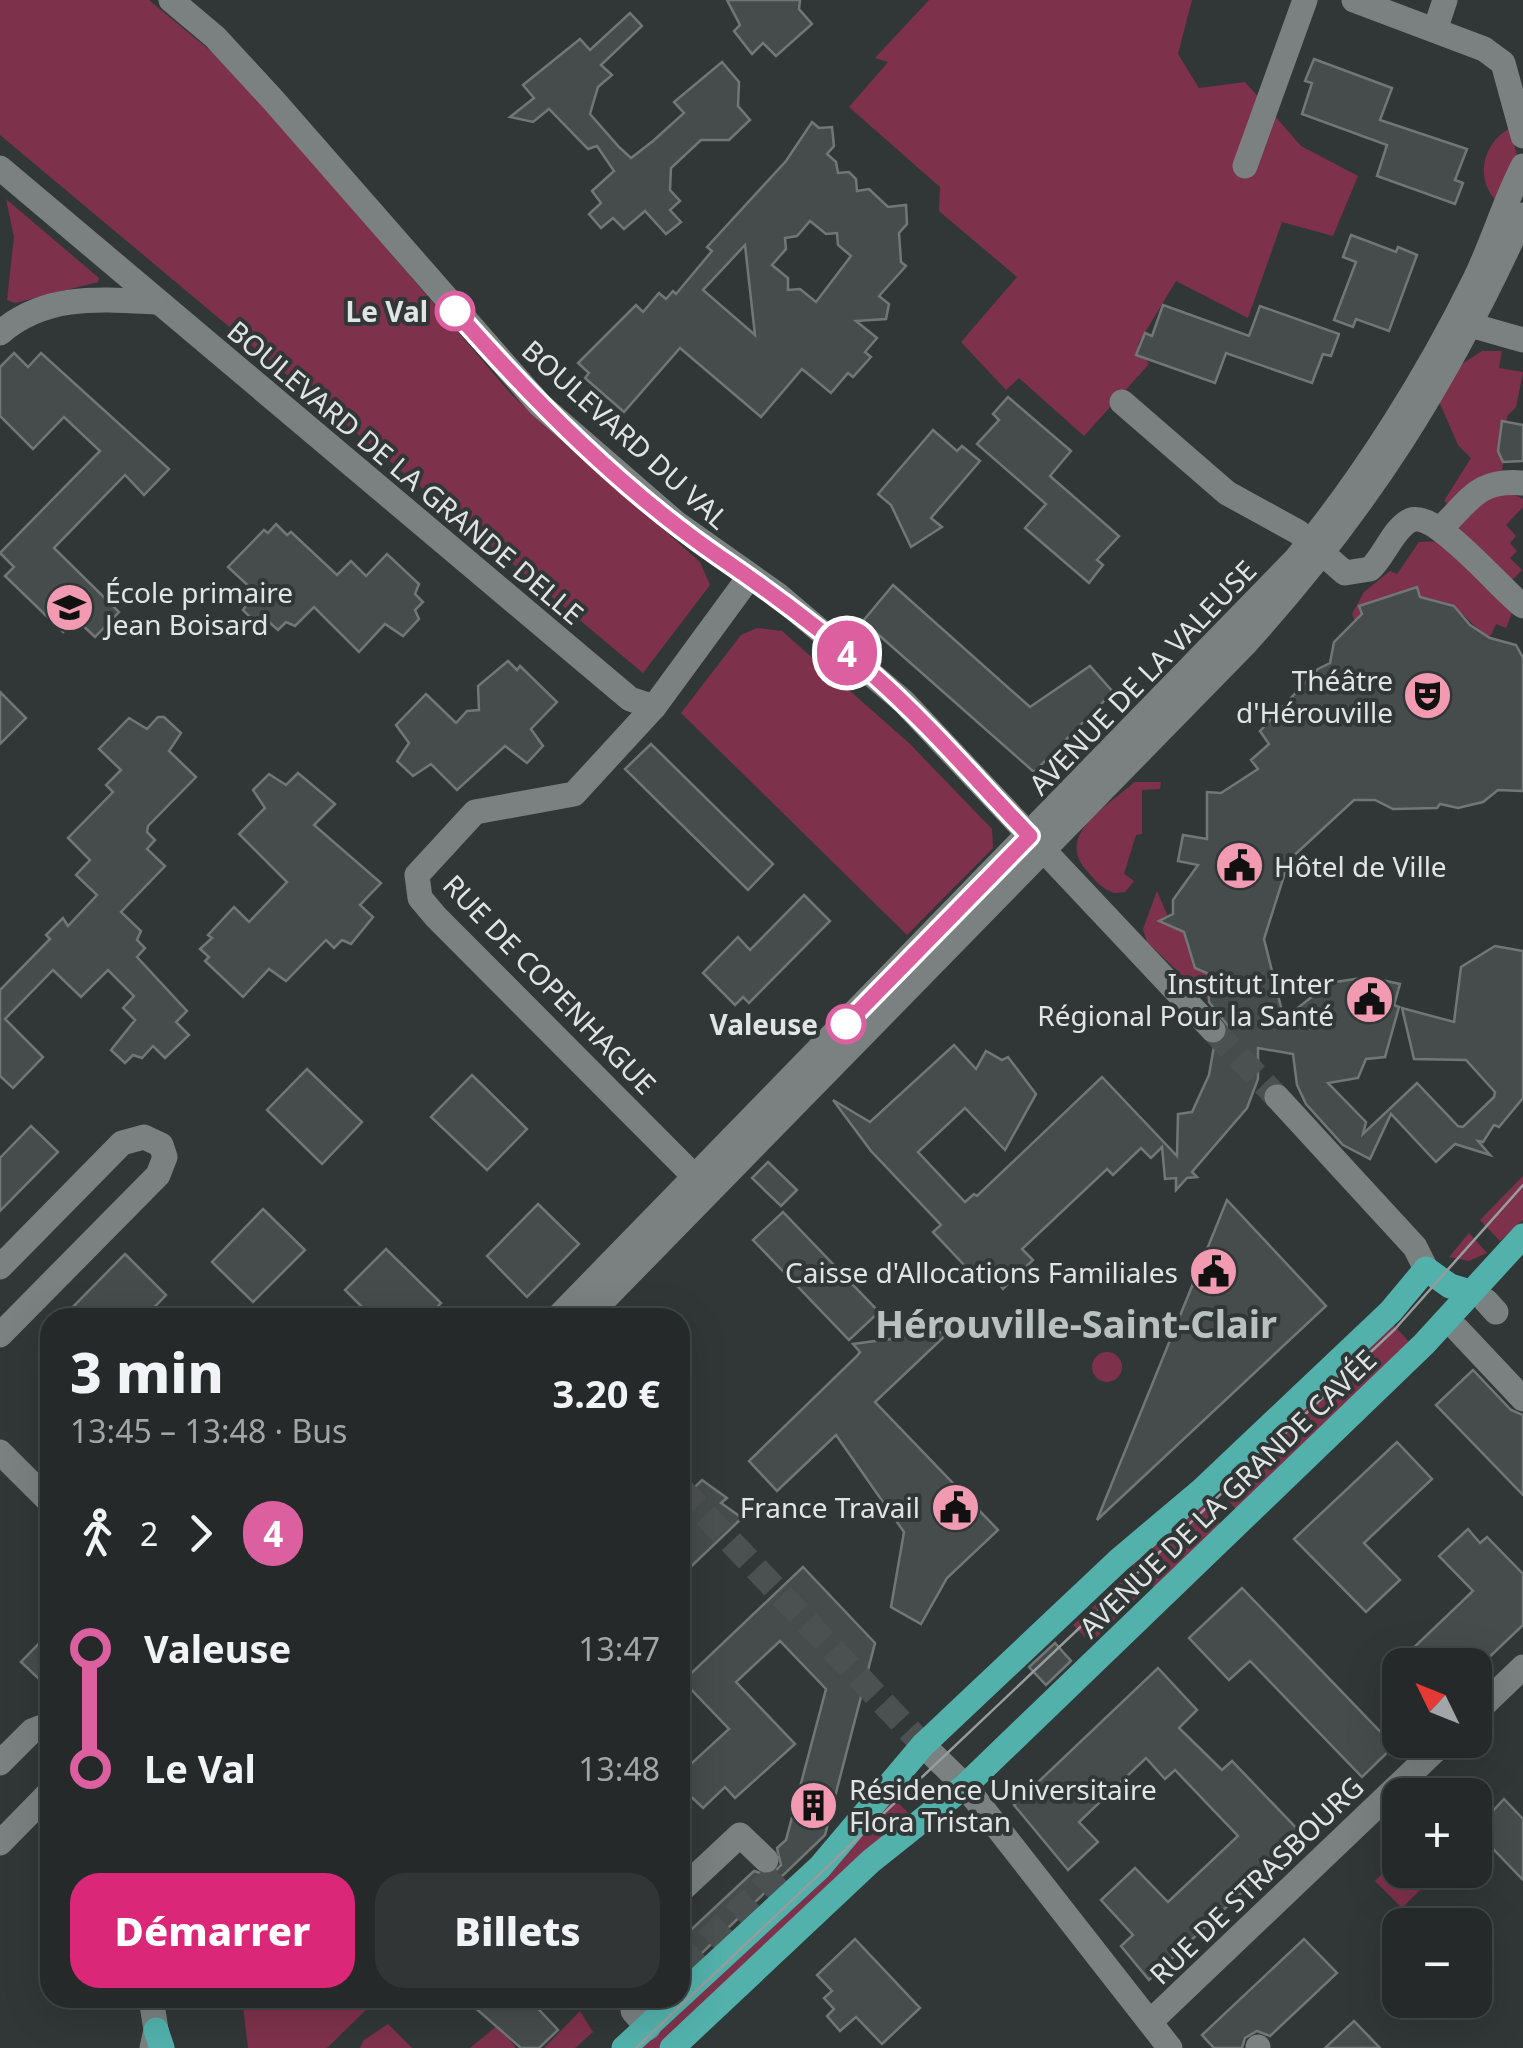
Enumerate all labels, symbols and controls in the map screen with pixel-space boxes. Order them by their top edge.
place label: Le Val [346,292,428,330]
marker: Le Val [436,292,474,330]
street label: BOULEVARD DE LA GRANDE DELLE [220,312,592,632]
street label: BOULEVARD DU VAL [514,331,738,537]
street label: AVENUE DE LA VALEUSE [1020,552,1264,802]
place label: École primaire Jean Boisard [102,573,293,643]
school or university icon: École primaire Jean Boisard [44,582,96,634]
line badge: 4 [814,620,880,686]
text: 4 [837,630,857,677]
place label: Théâtre d'Hérouville [1236,661,1393,731]
theatre icon: Théâtre d'Hérouville [1402,670,1454,722]
public building icon: Hôtel de Ville [1213,840,1265,892]
place label: Hôtel de Ville [1274,847,1447,885]
street label: RUE DE COPENHAGUE [435,866,665,1102]
place label: Institut Inter Régional Pour la Santé [1037,964,1334,1034]
public building icon: Institut Inter Régional Pour la Santé [1343,973,1395,1025]
place label: Valeuse [710,1005,818,1043]
marker: Valeuse [827,1005,865,1043]
public building icon: Caisse d'Allocations Familiales [1187,1246,1239,1298]
place label: Caisse d'Allocations Familiales [785,1253,1178,1291]
district label: Hérouville-Saint-Clair [875,1297,1277,1349]
text: 3 min [70,1334,224,1409]
street label: AVENUE DE LA GRANDE CAVÉE [1070,1341,1384,1645]
text: 3.20 € [552,1367,660,1419]
text: 13:45 – 13:48 · Bus [70,1409,347,1452]
public building icon: France Travail [929,1481,981,1533]
place label: France Travail [740,1488,920,1526]
icon: walk [70,1506,125,1561]
icon: forward [173,1506,228,1561]
text: 4 [263,1510,283,1557]
text: 2 [140,1512,158,1555]
text: Valeuse [144,1622,291,1674]
text: 13:47 [578,1627,660,1670]
north arrow [1382,1648,1492,1758]
map controls [1382,1648,1492,2018]
text: Le Val [144,1742,256,1794]
text: 13:48 [578,1747,660,1790]
street label: RUE DE STRASBOURG [1141,1768,1371,1992]
place label: Résidence Universitaire Flora Tristan [849,1770,1157,1840]
button: + [1382,1778,1492,1888]
building icon: Résidence Universitaire Flora Tristan [788,1779,840,1831]
button: Démarrer [70,1873,355,1988]
button: Billets [375,1873,660,1988]
button: − [1382,1908,1492,2018]

